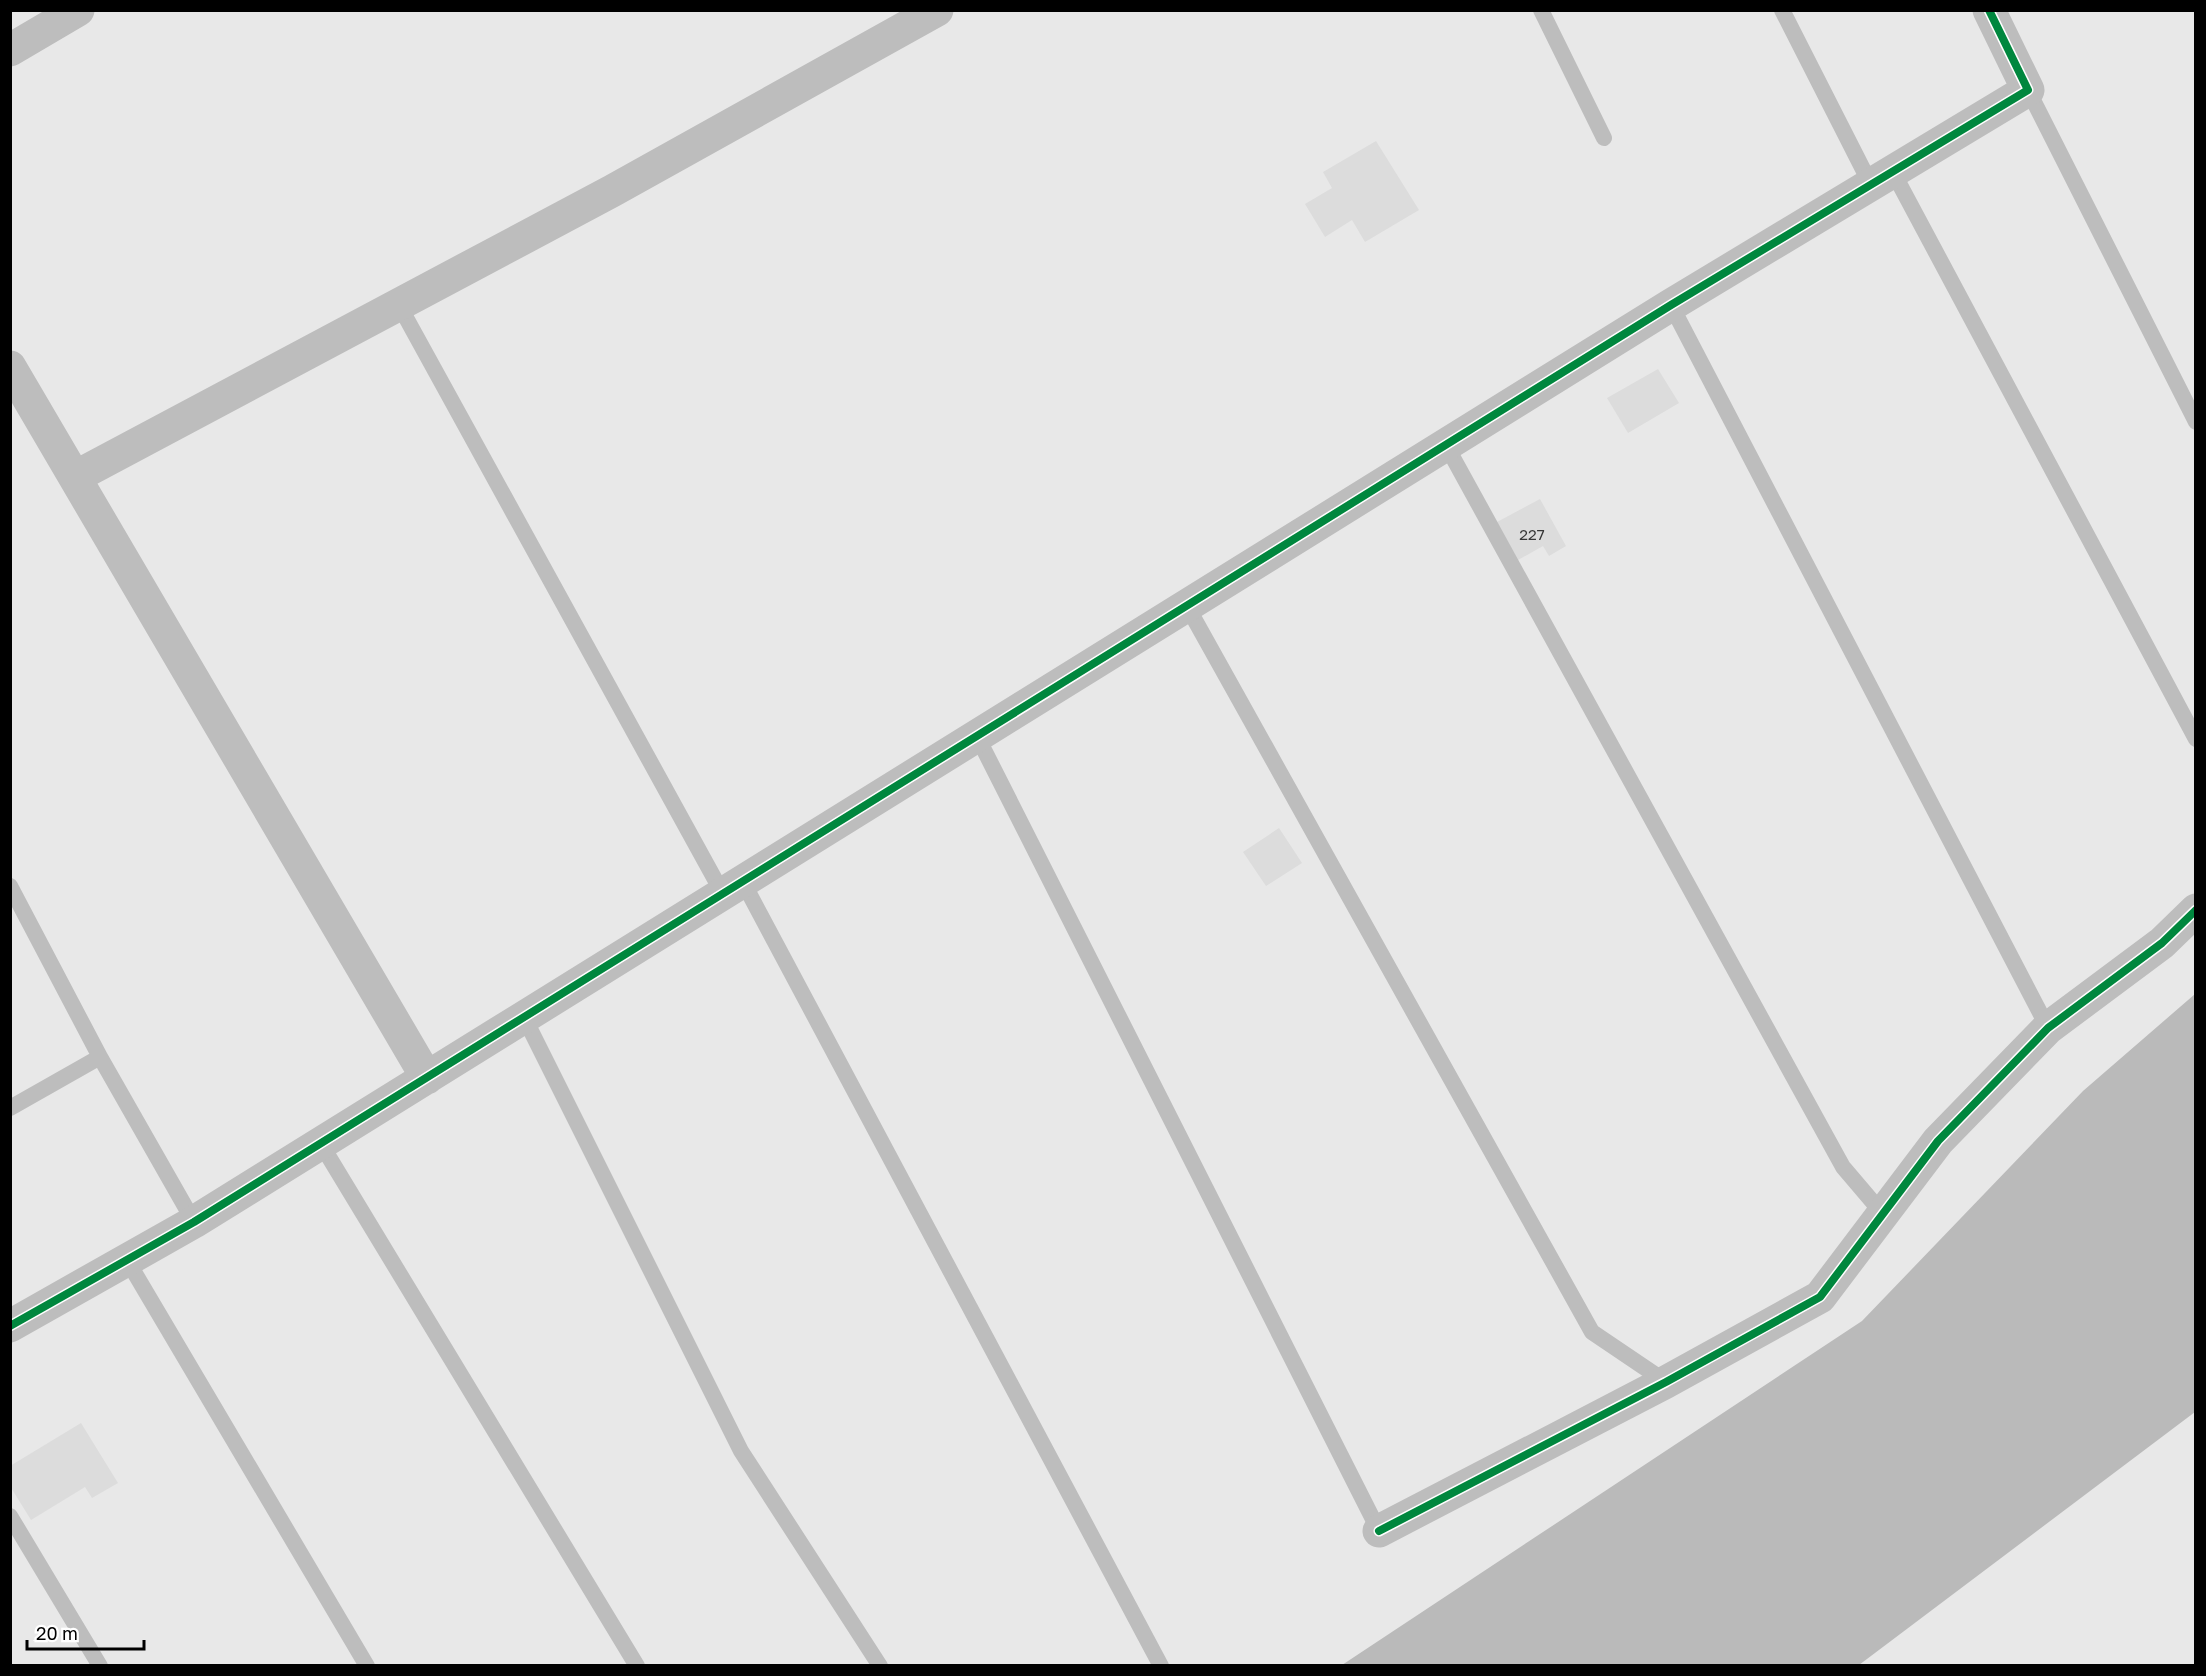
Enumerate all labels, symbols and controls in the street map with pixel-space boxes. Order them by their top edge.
house number: 227 [1519,525,1545,543]
scale bar [27,1613,144,1651]
text: 20 m [36,1622,78,1644]

